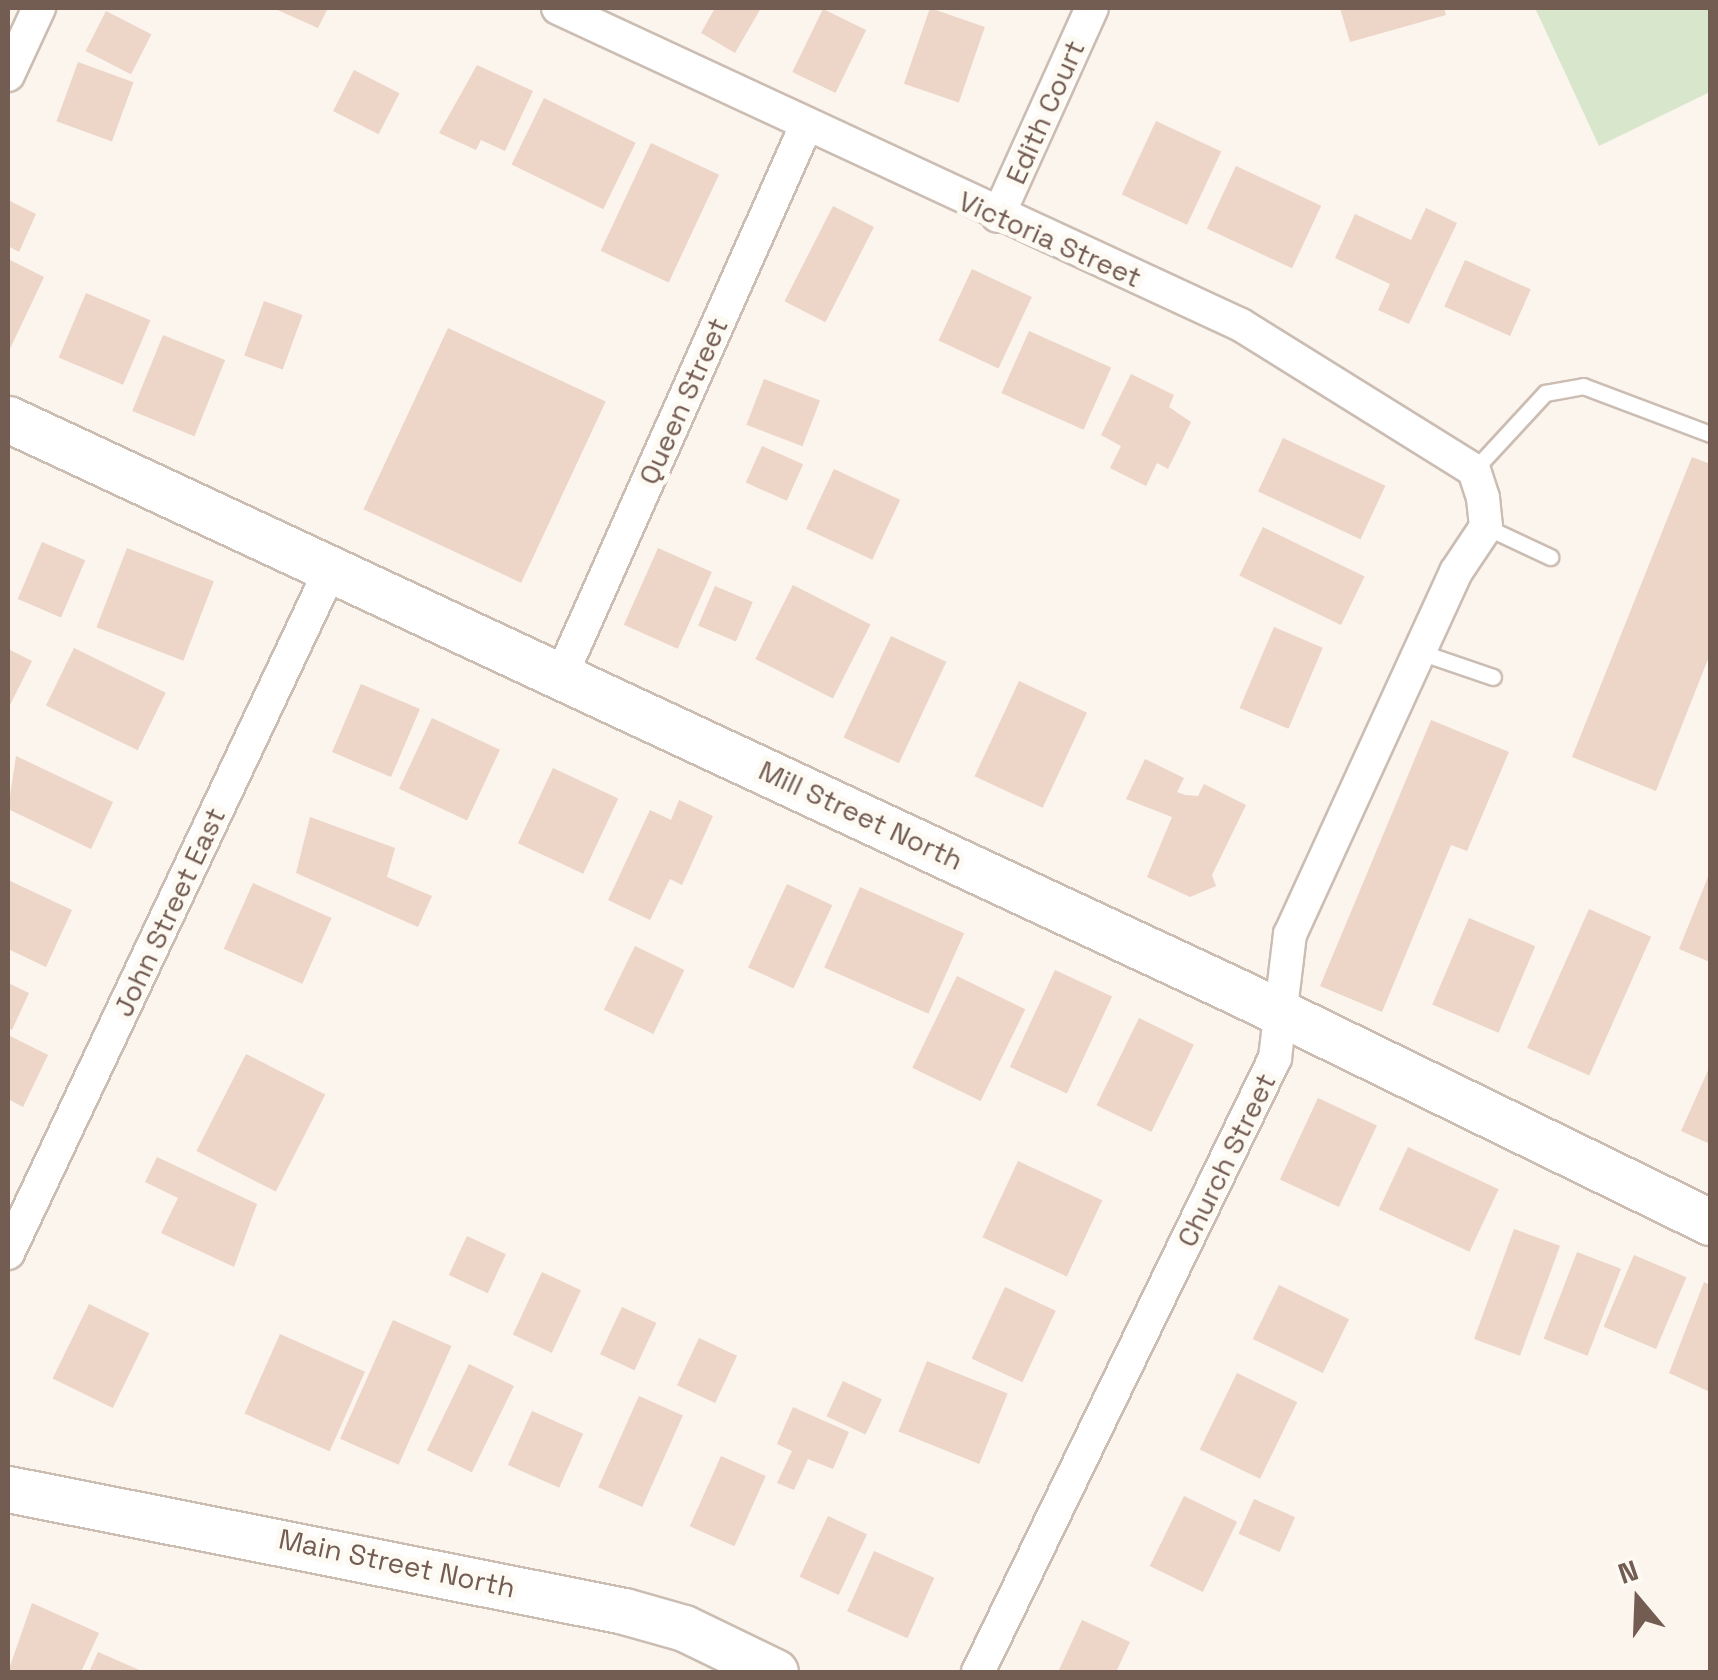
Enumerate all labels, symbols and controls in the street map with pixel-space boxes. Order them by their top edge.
street label: Edith Court [998,35,1092,189]
street label: Victoria Street [953,184,1147,294]
street label: Queen Street [631,312,735,490]
street label: Mill Street North [754,753,968,877]
street label: John Street East [106,802,232,1022]
street label: Church Street [1170,1068,1282,1252]
street label: Main Street North [276,1522,518,1604]
north arrow [1588,1550,1688,1650]
text: N [1613,1552,1643,1592]

